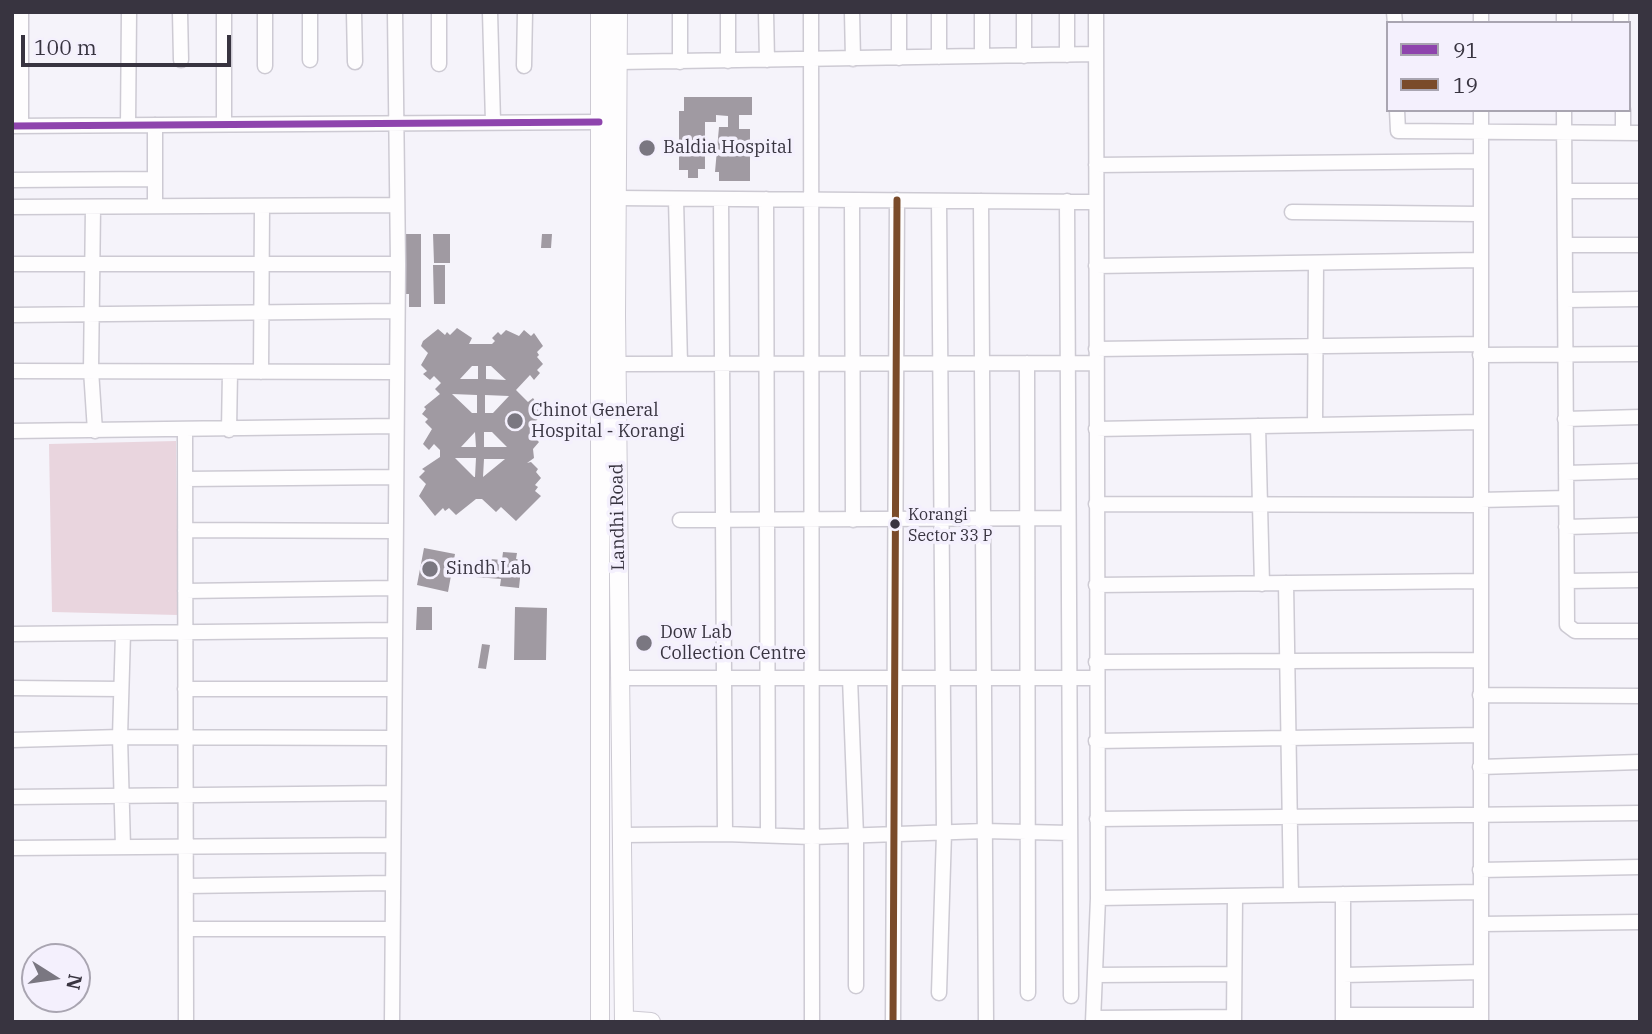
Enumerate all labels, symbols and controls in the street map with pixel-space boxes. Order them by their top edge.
scale bar [24,21,234,65]
legend [1386,21,1631,112]
text: 100 m [34,33,97,61]
text: 91 [1453,36,1478,64]
text: 19 [1453,71,1478,99]
place label: Baldia Hospital [663,137,792,159]
marker: Baldia Hospital [637,138,657,158]
place label: Chinot General Hospital - Korangi [531,400,685,442]
marker: Chinot General Hospital - Korangi [505,411,525,431]
street label: Landhi Road [606,463,630,571]
place label: Korangi Sector 33 P [908,505,993,543]
marker: Korangi Sector 33 P [888,517,902,531]
place label: Sindh Lab [446,558,531,580]
marker: Sindh Lab [420,559,440,579]
place label: Dow Lab Collection Centre [660,622,806,664]
marker: Dow Lab Collection Centre [634,633,654,653]
north arrow [21,943,91,1013]
text: N [61,972,88,992]

